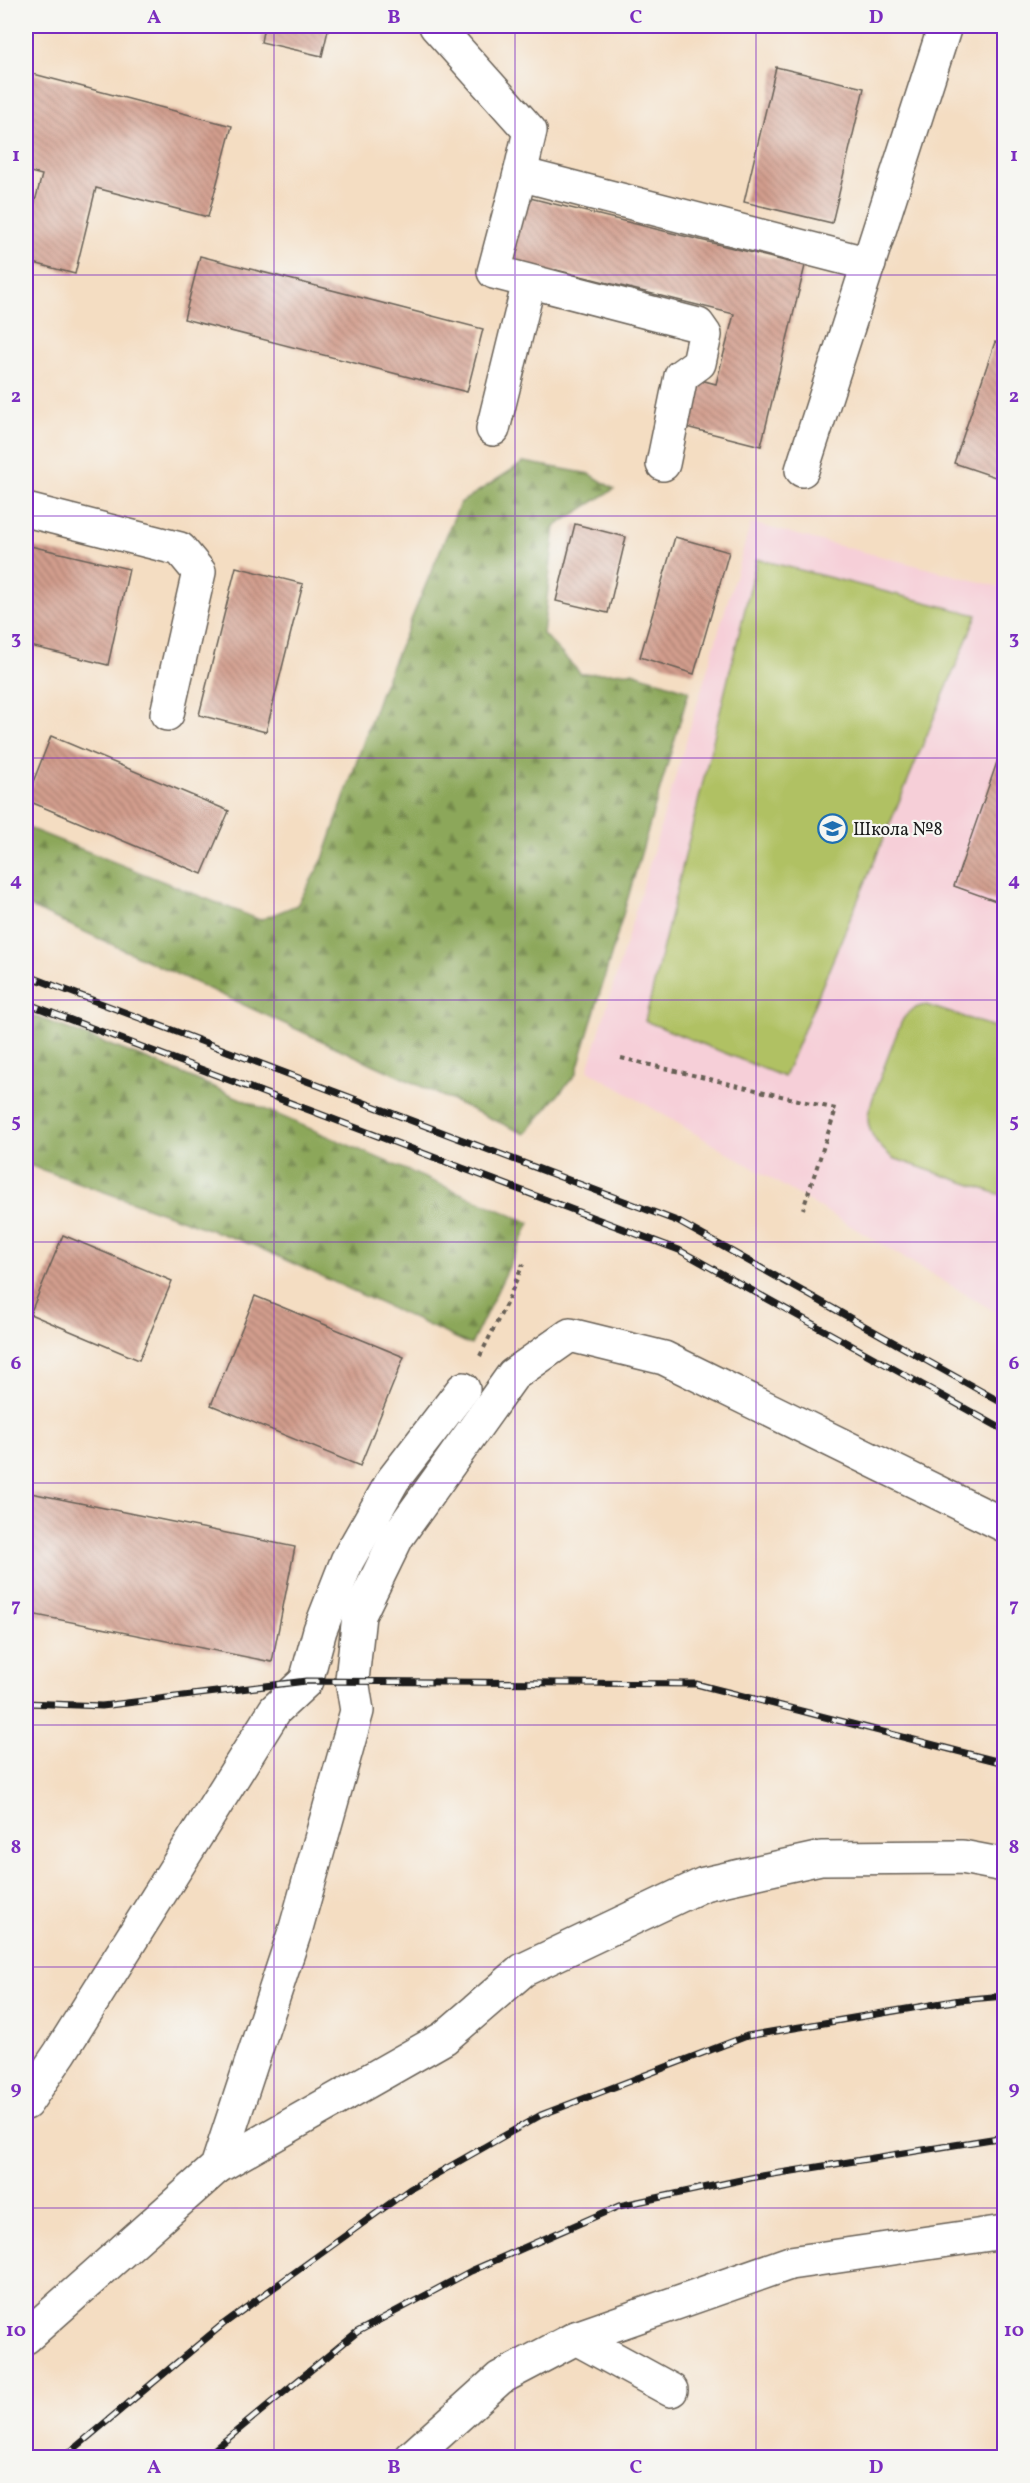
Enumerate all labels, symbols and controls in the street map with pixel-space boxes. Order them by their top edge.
text: A [147,4,161,32]
text: B [387,4,401,32]
text: C [630,4,643,32]
text: D [869,4,883,32]
text: 1 [12,142,20,170]
text: 1 [1010,142,1018,170]
text: 2 [11,383,21,411]
text: 2 [1009,383,1019,411]
text: 3 [11,625,21,653]
text: 3 [1009,625,1019,653]
school or university icon: Школа №8 [816,813,848,845]
place label: Школа №8 [853,818,943,843]
text: 4 [10,867,22,895]
text: 4 [1008,867,1020,895]
text: 5 [11,1108,21,1136]
text: 5 [1009,1108,1019,1136]
text: 6 [11,1350,22,1378]
text: 6 [1009,1350,1020,1378]
text: 7 [11,1592,21,1620]
text: 7 [1009,1592,1019,1620]
text: 8 [11,1834,21,1862]
text: 8 [1009,1834,1019,1862]
text: 9 [10,2075,22,2103]
text: 9 [1008,2075,1020,2103]
text: 10 [6,2317,26,2345]
text: 10 [1004,2317,1024,2345]
text: A [147,2454,161,2482]
text: B [387,2454,401,2482]
text: C [630,2454,643,2482]
text: D [869,2454,883,2482]

